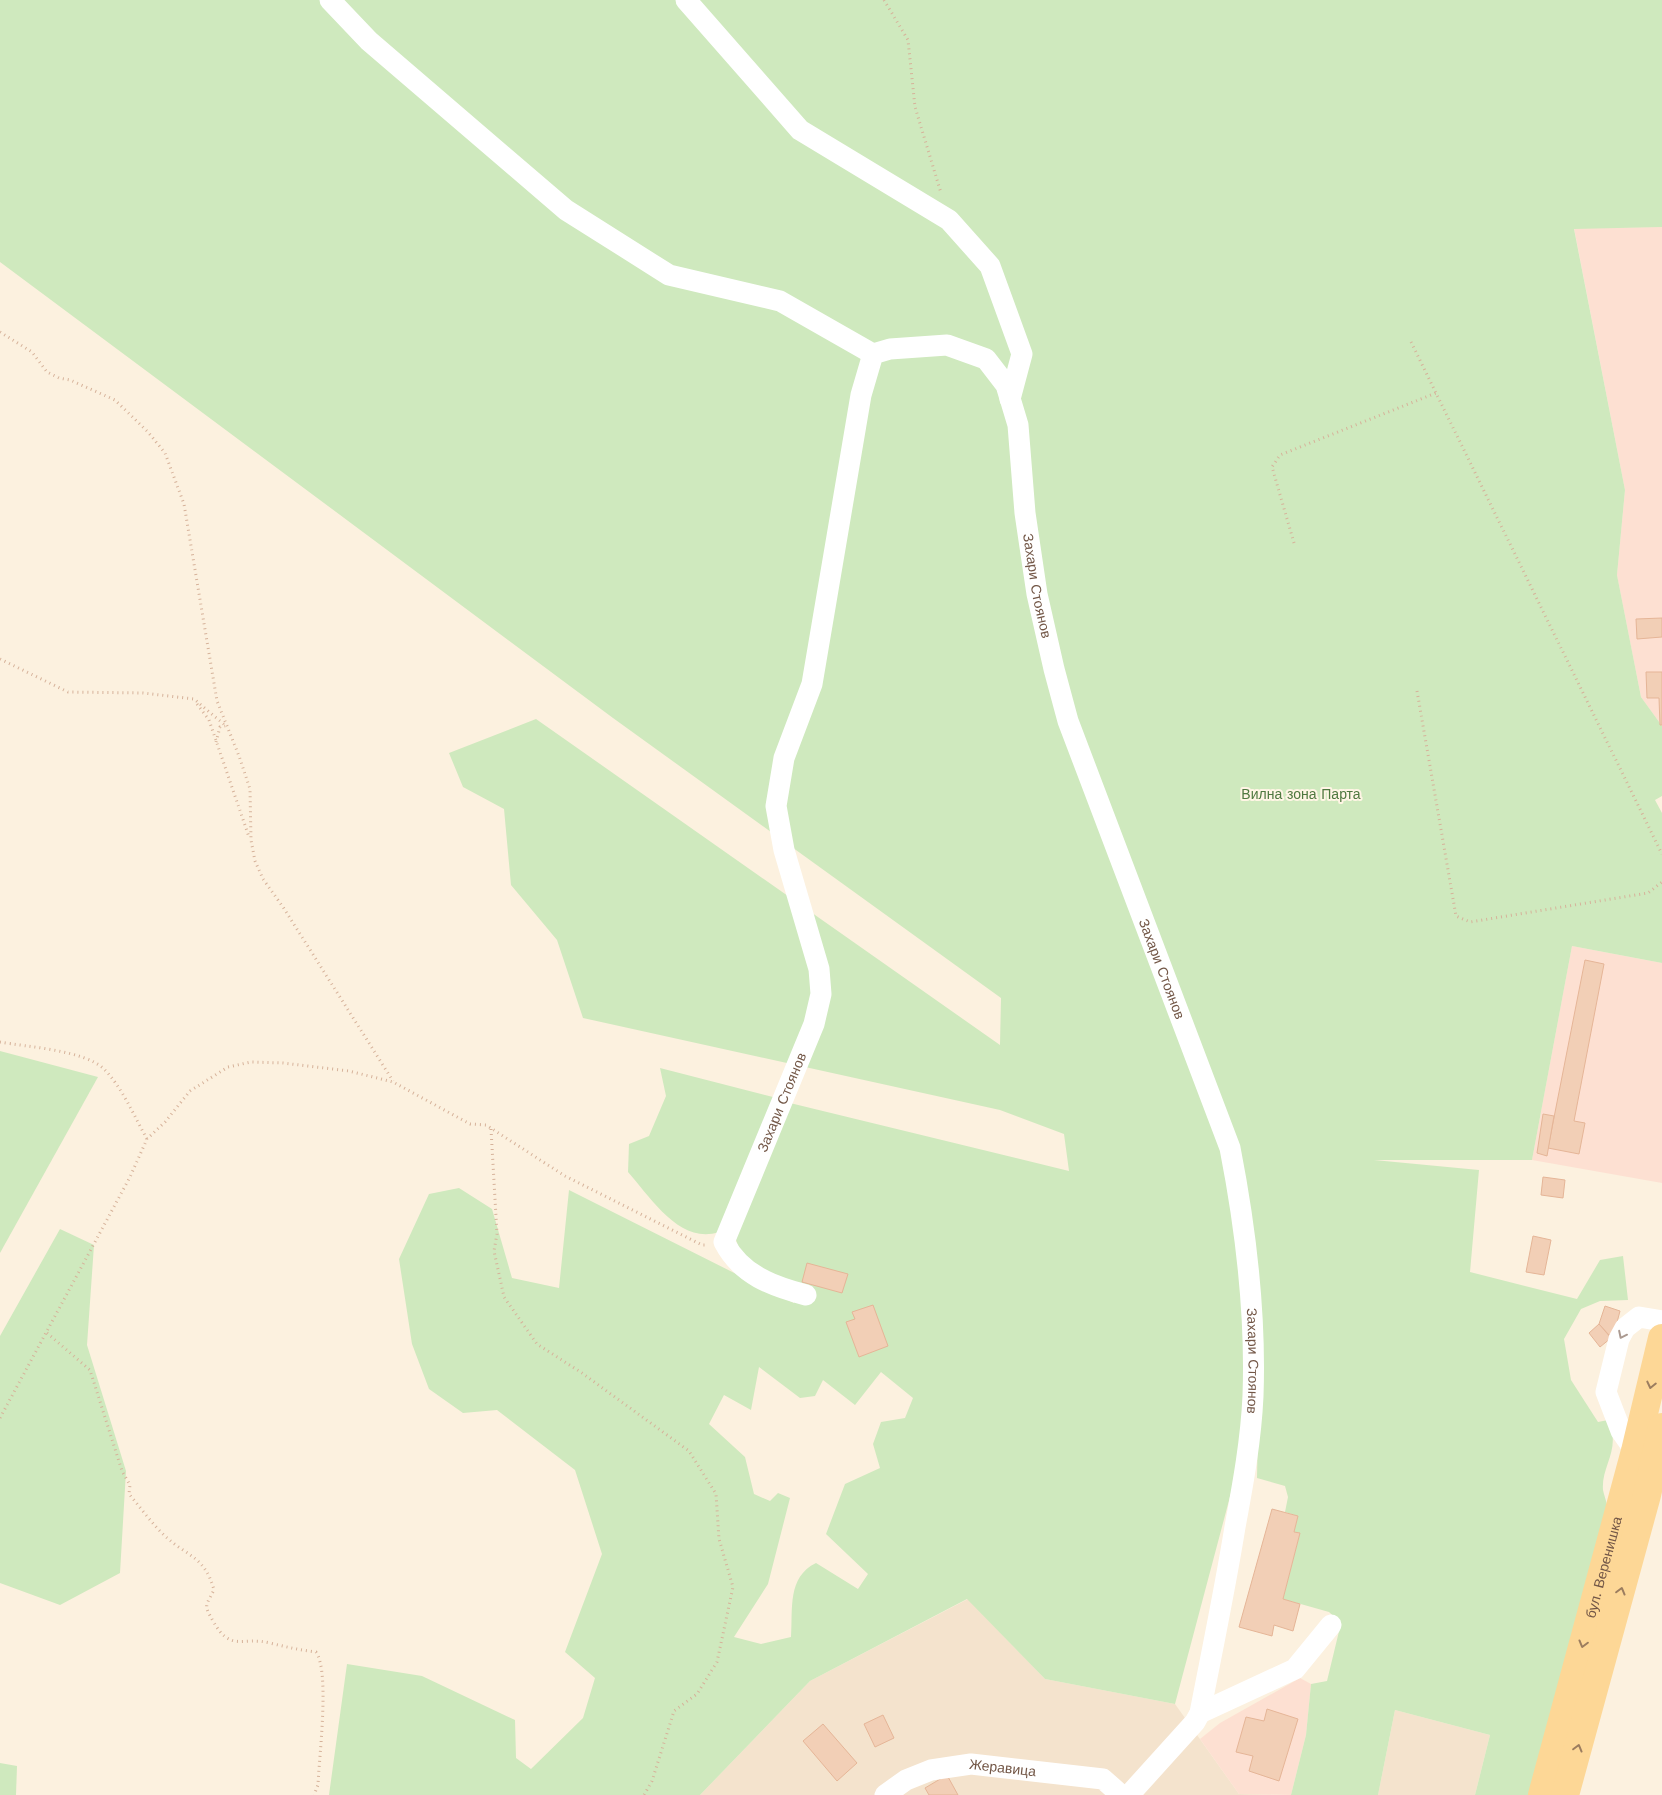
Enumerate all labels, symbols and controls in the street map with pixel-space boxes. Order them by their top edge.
street label: Захари Стоянов [1020,532,1055,640]
park label: Вилна зона Парта [1241,786,1361,802]
street label: Захари Стоянов [1136,917,1188,1021]
street label: Захари Стоянов [754,1050,809,1154]
street label: Захари Стоянов [1244,1307,1262,1414]
one-way arrow [1618,1330,1628,1339]
one-way arrow [1646,1381,1657,1390]
street label: бул. Веренишка [1582,1514,1625,1620]
one-way arrow [1615,1588,1625,1596]
one-way arrow [1578,1640,1589,1649]
one-way arrow [1572,1744,1582,1753]
street label: Жеравица [968,1756,1037,1779]

